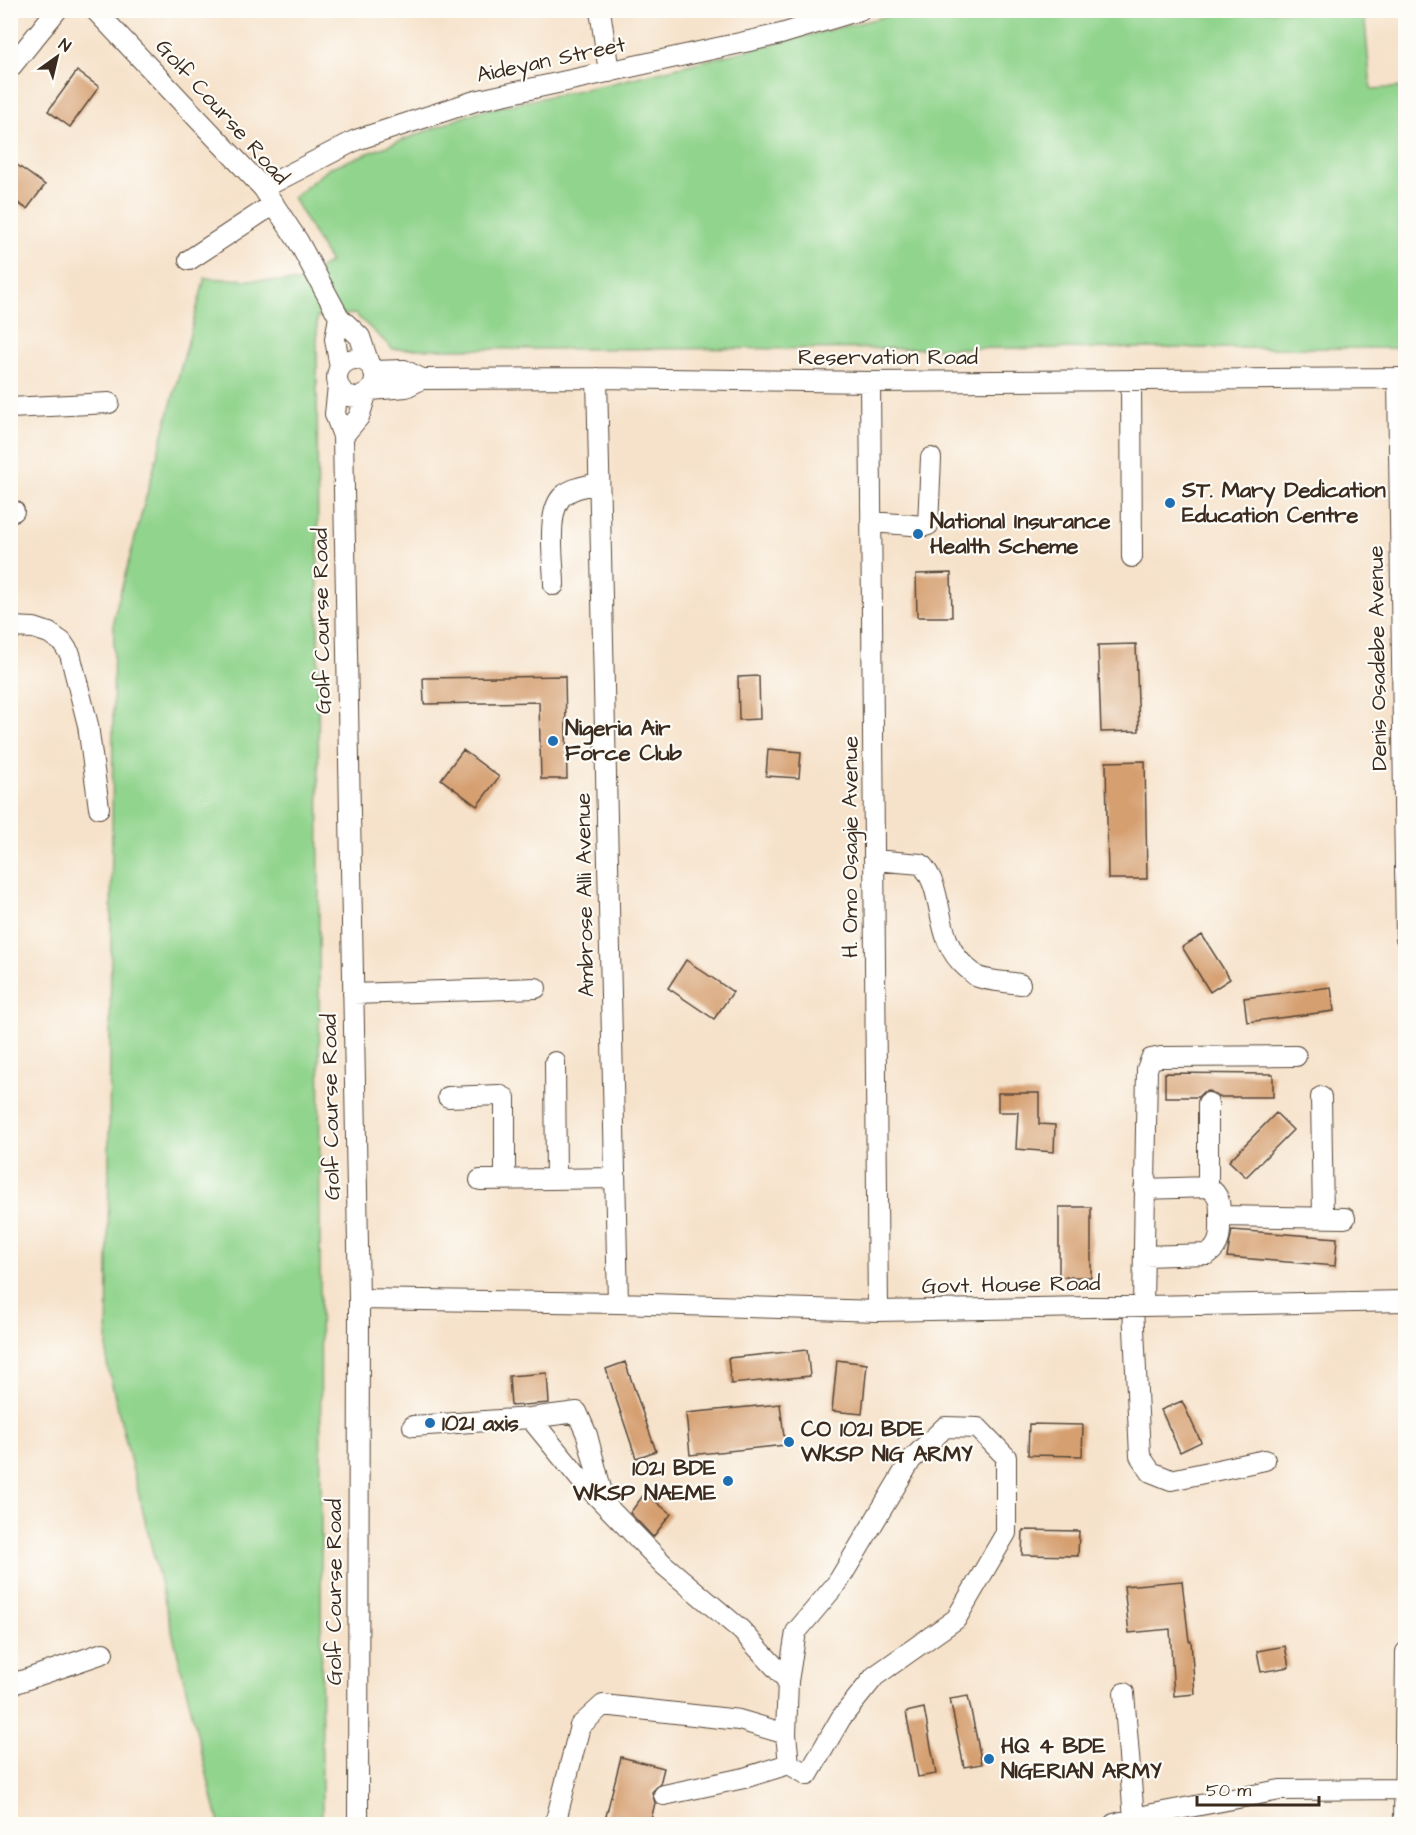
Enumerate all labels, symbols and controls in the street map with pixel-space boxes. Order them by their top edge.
north arrow [27,27,87,87]
street label: Aideyan Street [474,29,629,92]
street label: Golf Course Road [148,32,296,192]
text: N [55,33,75,57]
street label: Reservation Road [798,342,978,373]
place label: ST. Mary Dedication Education Centre [1181,475,1386,531]
marker: ST. Mary Dedication Education Centre [1163,496,1177,510]
place label: National Insurance Health Scheme [930,506,1111,562]
marker: National Insurance Health Scheme [911,527,925,541]
street label: Golf Course Road [305,528,339,714]
street label: Denis Osadebe Avenue [1361,545,1395,771]
place label: Nigeria Air Force Club [565,713,683,769]
marker: Nigeria Air Force Club [546,734,560,748]
street label: H. Omo Osagie Avenue [835,736,867,958]
street label: Ambrose Alli Avenue [568,792,602,997]
street label: Golf Course Road [314,1014,348,1200]
street label: Govt. House Road [921,1268,1101,1302]
place label: 1021 axis [442,1408,519,1439]
place label: CO 1021 BDE WKSP NIG ARMY [800,1414,973,1470]
marker: 1021 axis [423,1416,437,1430]
marker: CO 1021 BDE WKSP NIG ARMY [782,1435,796,1449]
place label: 1021 BDE WKSP NAEME [572,1453,716,1509]
marker: 1021 BDE WKSP NAEME [721,1474,735,1488]
street label: Golf Course Road [319,1499,350,1685]
place label: HQ 4 BDE NIGERIAN ARMY [1001,1731,1162,1787]
marker: HQ 4 BDE NIGERIAN ARMY [982,1752,996,1766]
scale bar [1197,1769,1318,1807]
text: 50 m [1206,1778,1251,1803]

